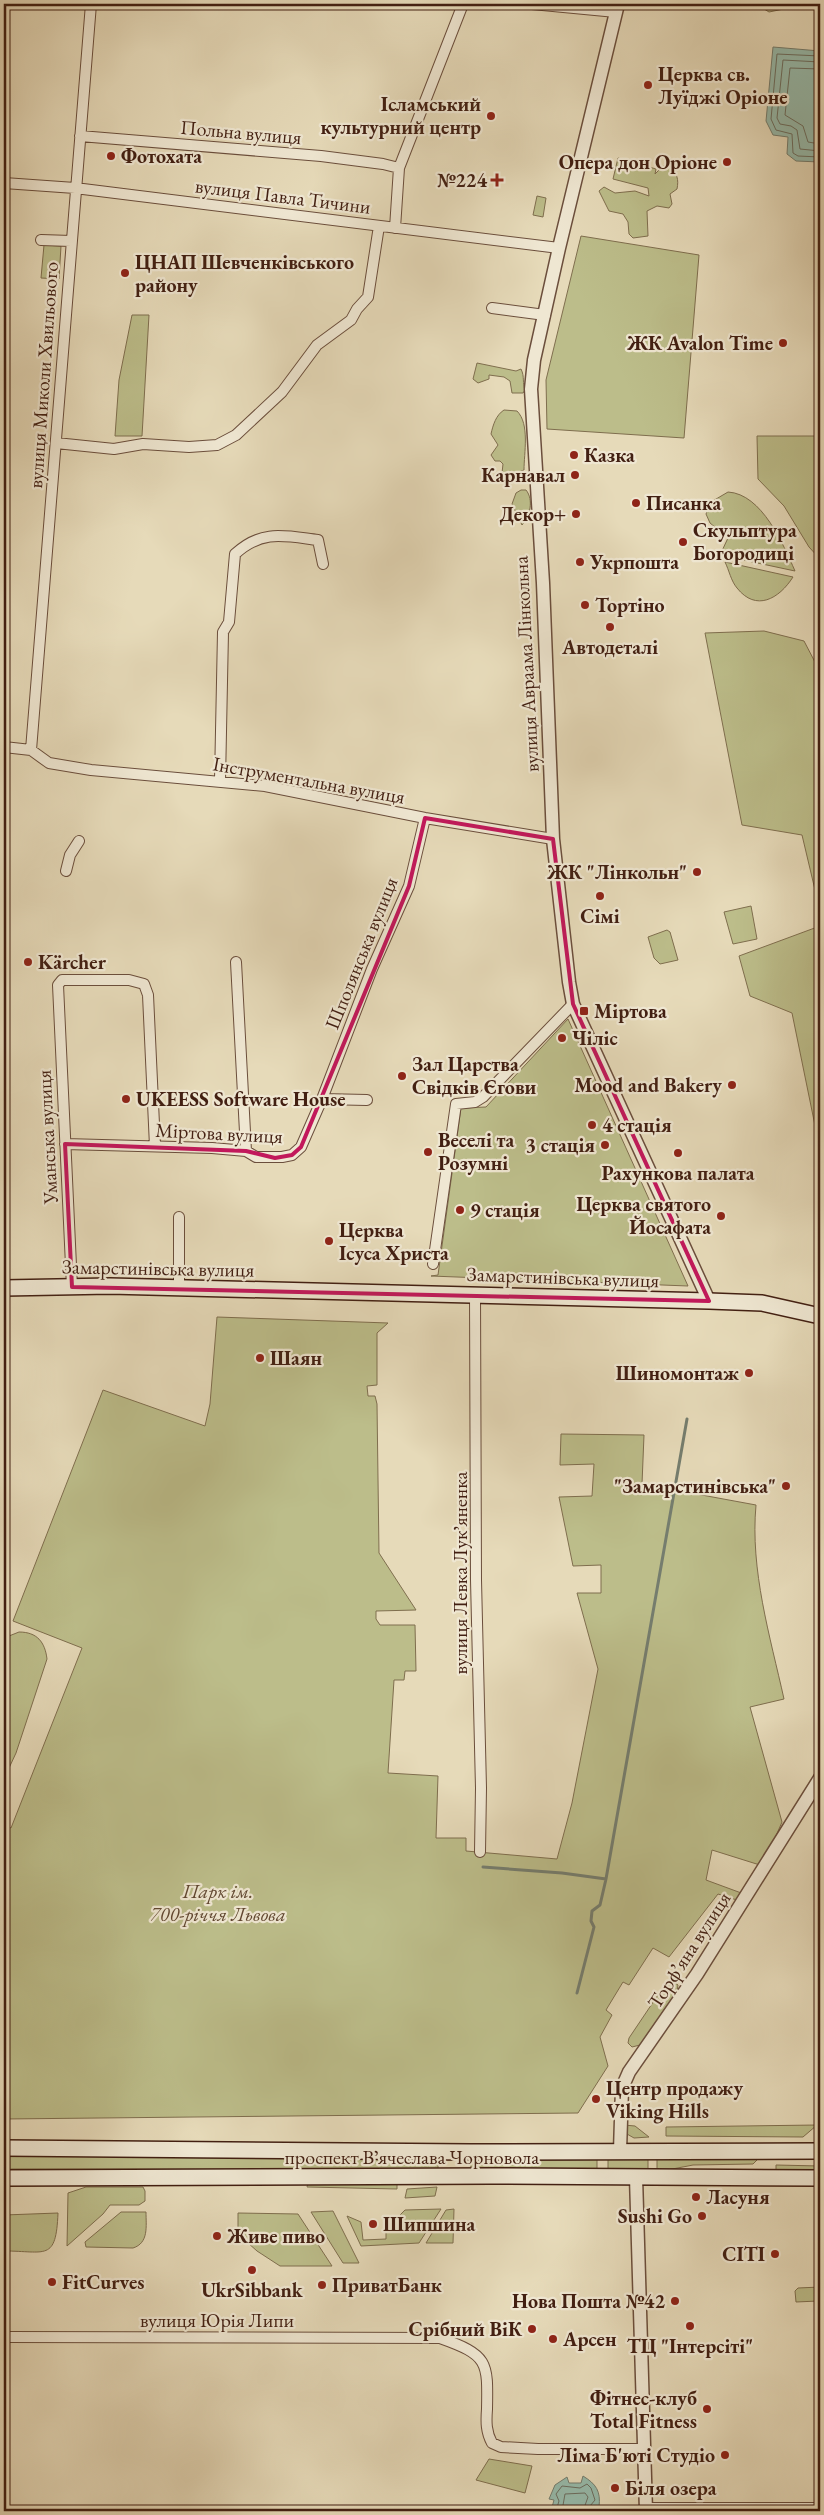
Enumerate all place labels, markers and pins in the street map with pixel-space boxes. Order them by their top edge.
place label: Церква св. Луїджі Оріоне [658,61,788,110]
marker: Церква св. Луїджі Оріоне [642,79,654,91]
place label: Ісламський культурний центр [320,91,481,140]
marker: Ісламський культурний центр [485,110,497,122]
place label: Фотохата [121,143,202,169]
place label: Опера дон Оріоне [559,149,717,175]
marker: Фотохата [105,150,117,162]
marker: Опера дон Оріоне [721,156,733,168]
place label: №224 [437,167,487,193]
marker: №224 [491,174,503,186]
place label: ЦНАП Шевченківського району [135,249,354,298]
marker: ЦНАП Шевченківського району [119,267,131,279]
place label: ЖК Avalon Time [626,330,773,356]
marker: ЖК Avalon Time [777,337,789,349]
place label: Казка [584,442,635,468]
marker: Казка [568,449,580,461]
place label: Карнавал [481,462,565,488]
marker: Карнавал [569,469,581,481]
place label: Писанка [646,490,722,516]
marker: Писанка [630,497,642,509]
place label: Декор+ [499,501,566,527]
marker: Декор+ [570,508,582,520]
place label: Скульптура Богородиці [693,517,797,566]
marker: Скульптура Богородиці [677,536,689,548]
place label: Укрпошта [589,549,679,575]
marker: Укрпошта [574,556,586,568]
place label: Тортіно [595,592,665,618]
marker: Тортіно [579,599,591,611]
marker: Автодеталі [604,621,616,633]
place label: Автодеталі [561,634,658,660]
place label: ЖК "Лінкольн" [546,859,687,885]
marker: ЖК "Лінкольн" [691,866,703,878]
marker: Сімі [594,890,606,902]
place label: Сімі [580,903,620,929]
place label: Kärcher [38,949,107,975]
marker: Kärcher [22,956,34,968]
place label: Міртова [594,998,667,1024]
marker: Міртова [578,1005,590,1017]
place label: Чіліс [572,1025,618,1051]
marker: Чіліс [556,1032,568,1044]
place label: Зал Царства Свідків Єгови [412,1051,537,1100]
marker: Зал Царства Свідків Єгови [396,1070,408,1082]
place label: Mood and Bakery [574,1072,722,1098]
marker: Mood and Bakery [726,1079,738,1091]
place label: UKEESS Software House [136,1086,346,1112]
marker: UKEESS Software House [120,1093,132,1105]
place label: 4 стація [602,1112,672,1138]
marker: 4 стація [586,1119,598,1131]
place label: Веселі та Розумні [438,1127,515,1176]
place label: 3 стація [525,1132,595,1158]
marker: 3 стація [599,1139,611,1151]
marker: Веселі та Розумні [422,1146,434,1158]
marker: Рахункова палата [672,1147,684,1159]
place label: Рахункова палата [601,1160,755,1186]
place label: Церква святого Йосафата [576,1191,711,1240]
place label: 9 стація [470,1197,540,1223]
marker: 9 стація [454,1204,466,1216]
marker: Церква святого Йосафата [715,1210,727,1222]
place label: Церква Ісуса Христа [339,1217,449,1266]
marker: Церква Ісуса Христа [323,1235,335,1247]
place label: Шаян [270,1345,322,1371]
marker: Шаян [254,1352,266,1364]
place label: Шиномонтаж [616,1360,739,1386]
marker: Шиномонтаж [743,1367,755,1379]
place label: "Замарстинівська" [614,1473,776,1499]
marker: "Замарстинівська" [780,1480,792,1492]
place label: Центр продажу Viking Hills [606,2075,743,2124]
marker: Центр продажу Viking Hills [590,2093,602,2105]
place label: Ласуня [706,2184,770,2210]
marker: Ласуня [690,2191,702,2203]
place label: Sushi Go [618,2203,692,2229]
marker: Sushi Go [696,2210,708,2222]
place label: Шипшина [383,2211,476,2237]
marker: Шипшина [367,2218,379,2230]
place label: Живе пиво [226,2223,325,2249]
marker: Живе пиво [211,2230,223,2242]
place label: CITI [722,2241,765,2267]
marker: CITI [769,2248,781,2260]
marker: UkrSibbank [246,2264,258,2276]
place label: FitCurves [62,2269,144,2295]
place label: ПриватБанк [332,2272,442,2298]
marker: FitCurves [46,2276,58,2288]
place label: UkrSibbank [201,2277,304,2303]
marker: ПриватБанк [316,2279,328,2291]
place label: Нова Пошта №42 [512,2288,665,2314]
marker: Нова Пошта №42 [669,2295,681,2307]
place label: Срібний ВіК [409,2316,523,2342]
marker: ТЦ "Інтерсіті" [684,2320,696,2332]
marker: Срібний ВіК [526,2323,538,2335]
place label: Арсен [562,2326,617,2352]
marker: Арсен [547,2333,559,2345]
place label: ТЦ "Інтерсіті" [627,2333,753,2359]
place label: Фітнес-клуб Total Fitness [590,2385,697,2434]
marker: Фітнес-клуб Total Fitness [701,2403,713,2415]
place label: Ліма Б'юті Студіо [557,2442,715,2468]
marker: Ліма Б'юті Студіо [719,2449,731,2461]
place label: Біля озера [625,2475,717,2501]
marker: Біля озера [609,2482,621,2494]

